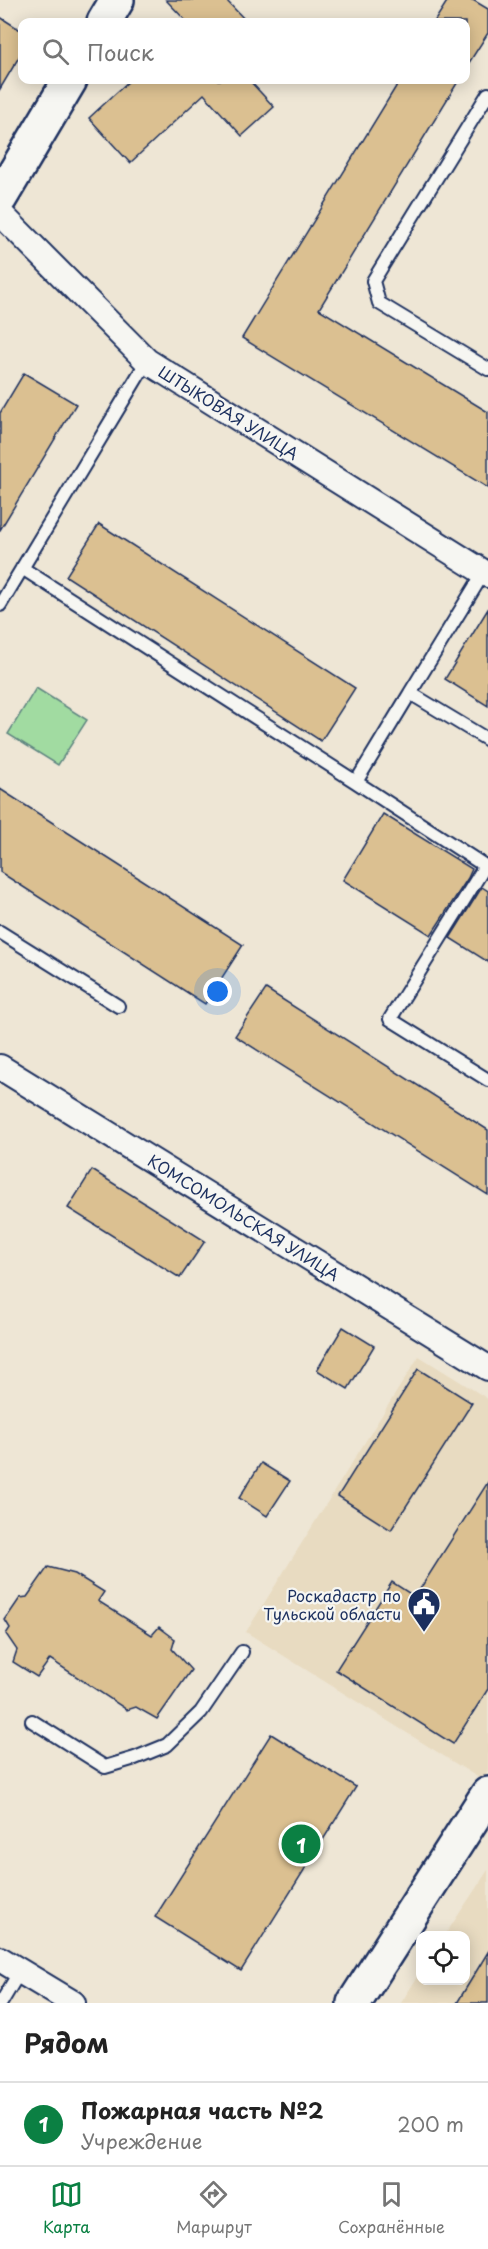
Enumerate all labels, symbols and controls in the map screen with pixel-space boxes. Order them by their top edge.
search box [18,18,470,84]
icon: search [39,35,72,68]
text: Поиск [87,35,154,68]
street label: ШТЫКОВАЯ УЛИЦА [154,359,304,465]
your location [203,977,232,1006]
street label: КОМСОМОЛЬСКАЯ УЛИЦА [143,1148,345,1286]
place label: Роскадастр по Тульской области [263,1583,401,1625]
public building icon: Роскадастр по Тульской области [406,1586,442,1633]
pin: 1 [282,1822,320,1866]
map controls [416,1931,470,1985]
button: locate [416,1931,470,1985]
text: Рядом [24,2023,109,2062]
text: Пожарная часть №2 [81,2093,323,2126]
text: 1 [39,2109,48,2139]
text: 200 m [397,2109,464,2139]
text: Учреждение [81,2126,202,2156]
tab: Карта [43,2178,90,2238]
tab: Маршрут [176,2178,252,2238]
tab: Сохранённые [338,2178,445,2238]

